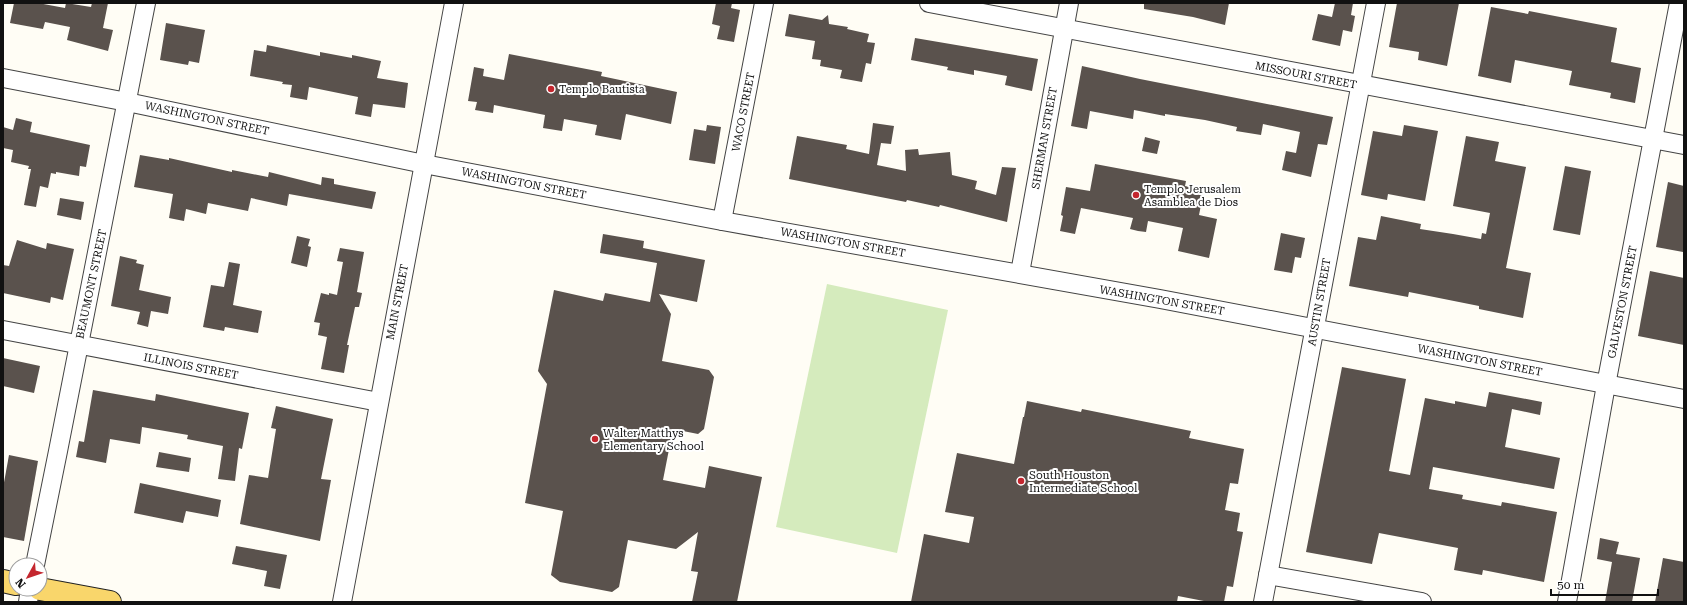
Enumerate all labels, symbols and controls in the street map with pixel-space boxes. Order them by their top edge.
street label: MISSOURI STREET [1254,59,1358,92]
street label: WACO STREET [729,71,758,153]
place label: Templo Bautista [559,83,645,96]
marker: Templo Bautista [546,84,556,94]
street label: SHERMAN STREET [1029,86,1060,190]
street label: WASHINGTON STREET [144,99,270,138]
street label: WASHINGTON STREET [461,165,587,202]
place label: Templo Jerusalem Asamblea de Dios [1144,183,1241,209]
marker: Templo Jerusalem Asamblea de Dios [1131,190,1141,200]
street label: WASHINGTON STREET [779,225,906,260]
street label: BEAUMONT STREET [74,228,109,340]
street label: GALVESTON STREET [1605,245,1640,360]
street label: AUSTIN STREET [1305,257,1334,347]
street label: MAIN STREET [384,263,411,341]
street label: WASHINGTON STREET [1098,283,1225,318]
street label: WASHINGTON STREET [1417,342,1543,379]
street label: ILLINOIS STREET [142,351,239,382]
place label: Walter Matthys Elementary School [603,427,704,453]
marker: Walter Matthys Elementary School [590,434,600,444]
place label: South Houston Intermediate School [1029,469,1138,495]
marker: South Houston Intermediate School [1016,476,1026,486]
north arrow [8,557,48,597]
scale bar [1551,571,1658,597]
text: N [13,575,28,591]
text: 50 m [1557,578,1584,592]

